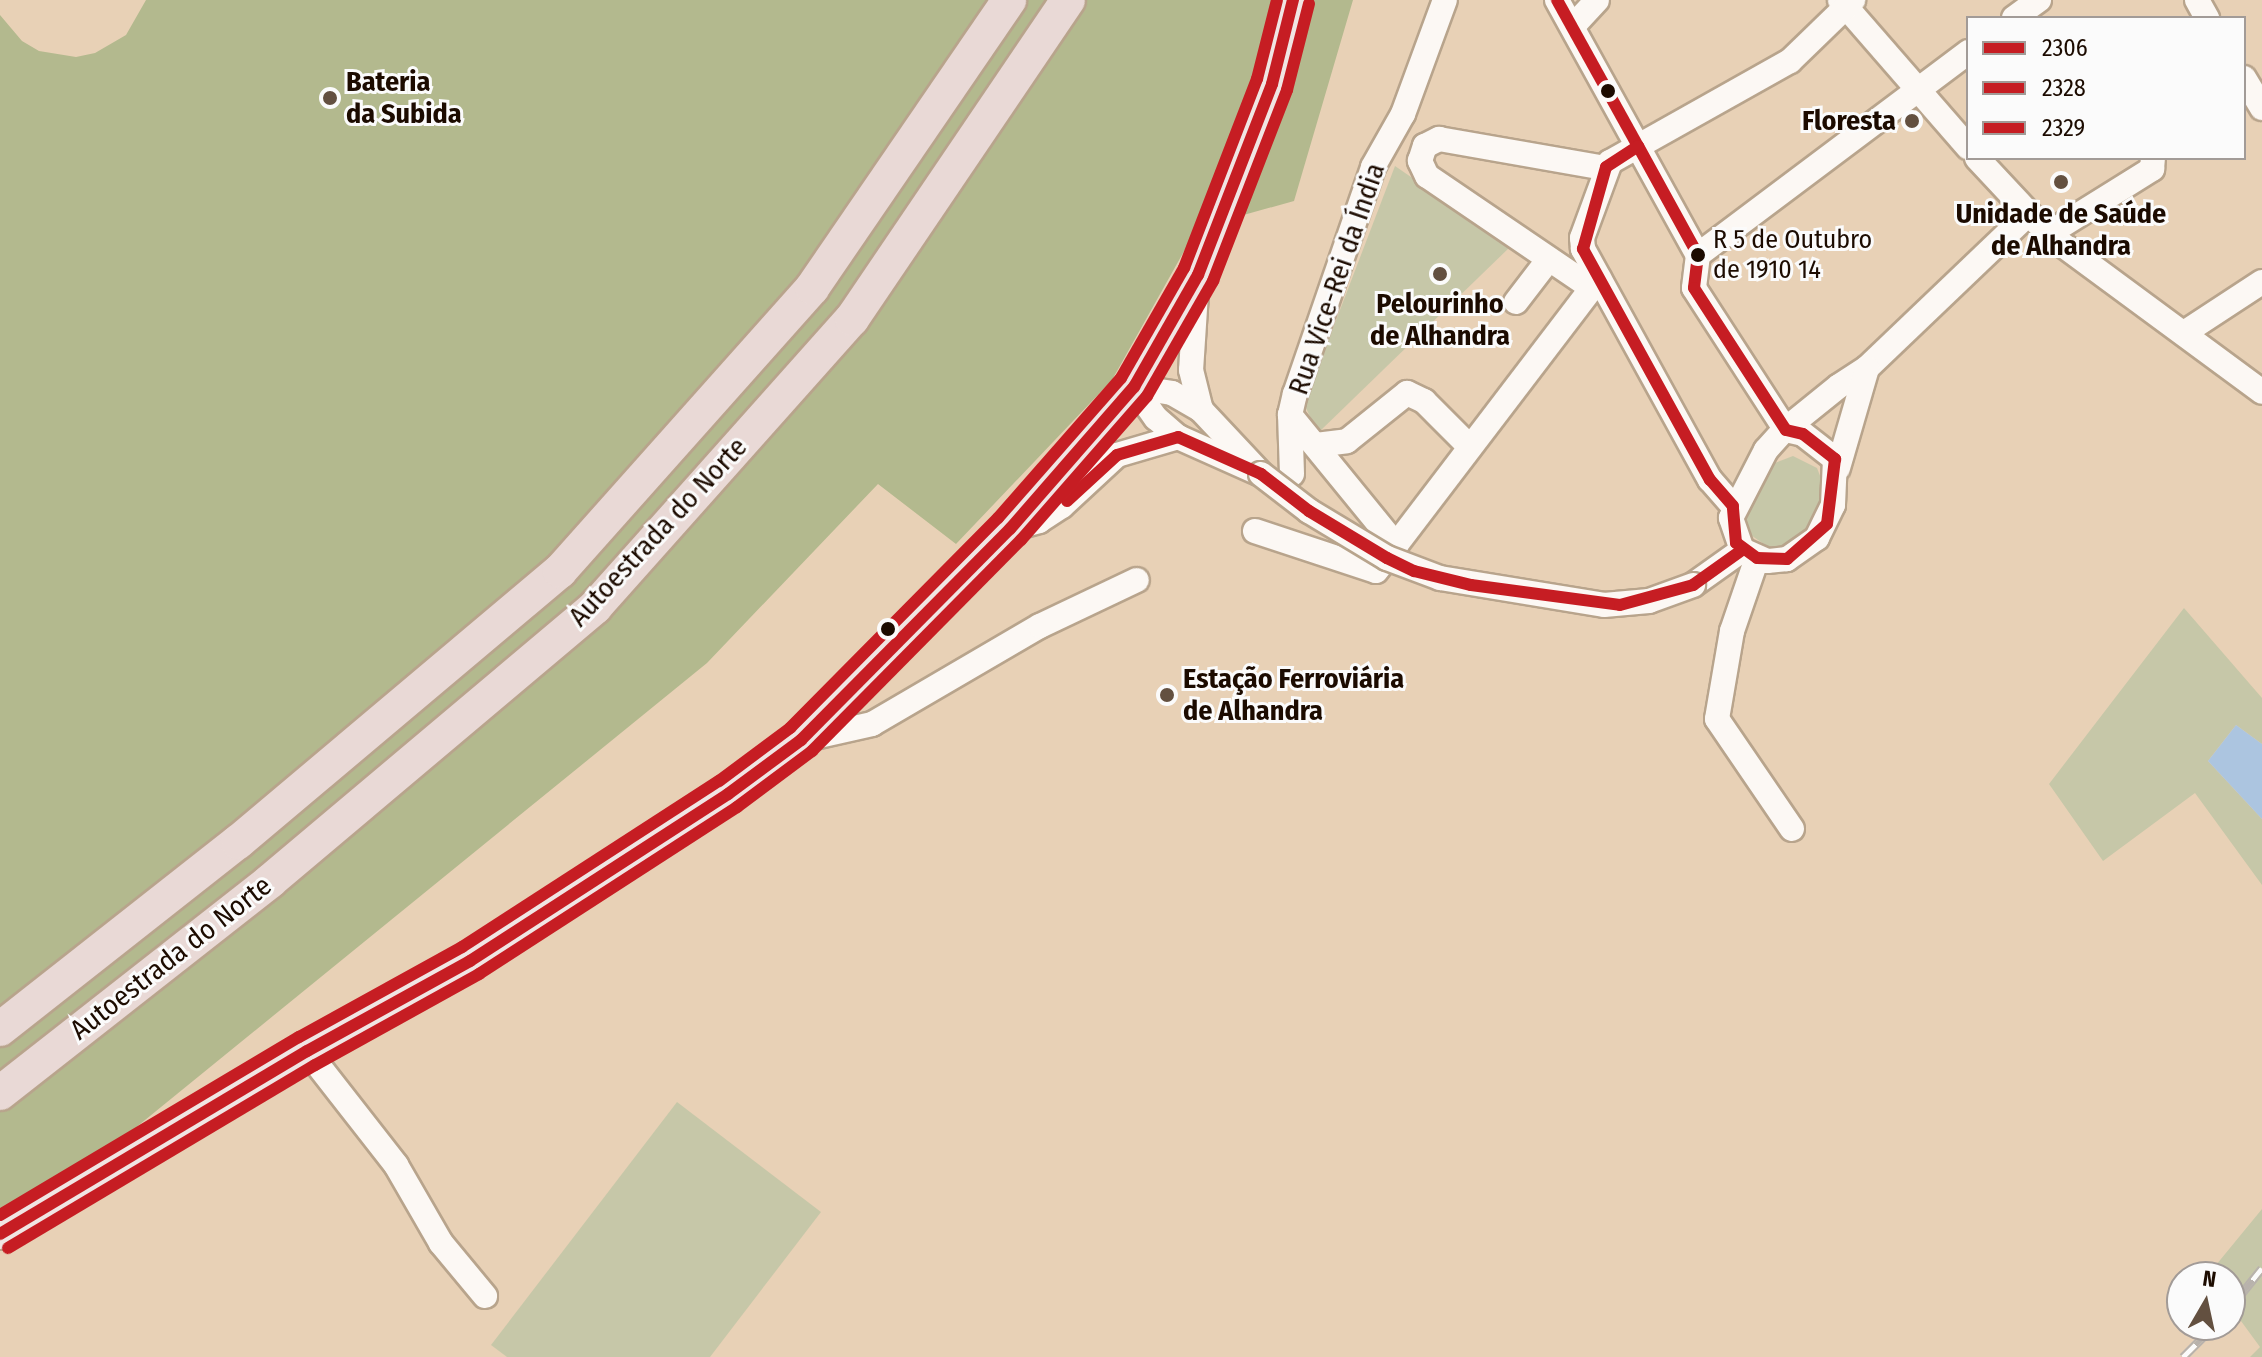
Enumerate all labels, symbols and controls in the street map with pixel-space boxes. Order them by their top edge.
legend [1966,16,2246,160]
text: 2306 [2042,34,2088,62]
place label: Bateria da Subida [346,65,462,131]
text: 2328 [2042,74,2086,102]
unlabelled marker [1600,83,1616,99]
marker: Bateria da Subida [321,89,339,107]
place label: Floresta [1802,104,1896,138]
marker: Floresta [1903,112,1921,130]
text: 2329 [2042,114,2085,142]
street label: Rua Vice-Rei da Índia [1282,159,1392,399]
marker: Unidade de Saúde de Alhandra [2050,171,2072,193]
place label: Unidade de Saúde de Alhandra [1956,197,2166,263]
place label: R 5 de Outubro de 1910 14 [1713,224,1872,286]
marker: R 5 de Outubro de 1910 14 [1690,247,1706,263]
marker: Pelourinho de Alhandra [1431,265,1449,283]
place label: Pelourinho de Alhandra [1370,287,1510,353]
street label: Autoestrada do Norte [562,431,754,633]
unlabelled marker [880,621,896,637]
place label: Estação Ferroviária de Alhandra [1183,662,1404,728]
marker: Estação Ferroviária de Alhandra [1158,686,1176,704]
street label: Autoestrada do Norte [64,869,278,1047]
north arrow [2166,1261,2246,1341]
text: N [2201,1264,2218,1293]

